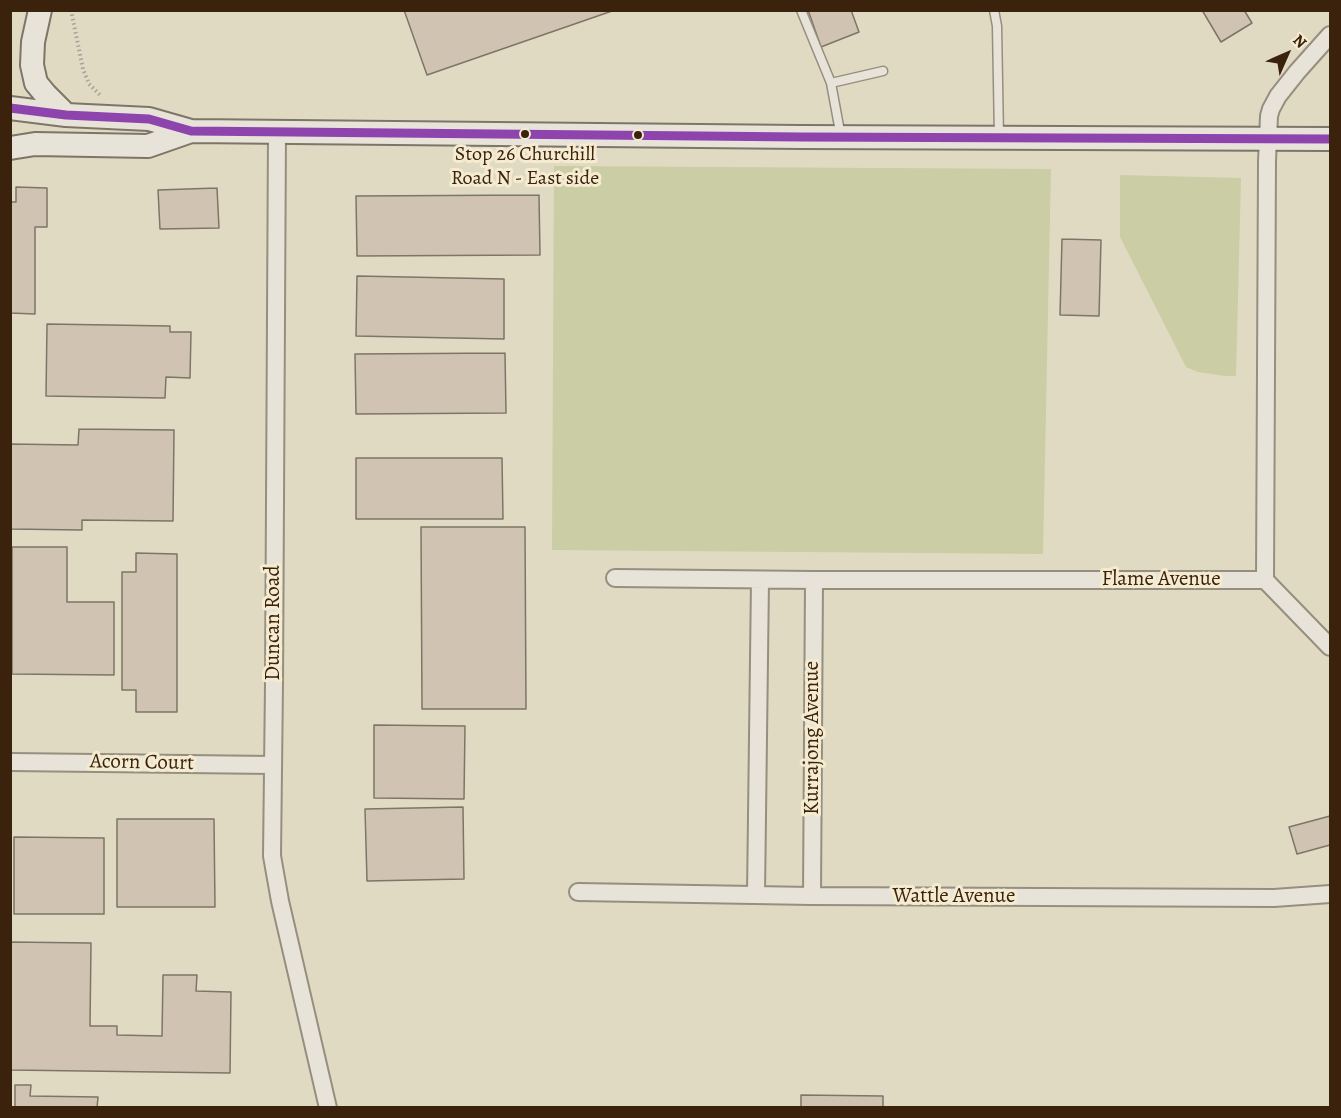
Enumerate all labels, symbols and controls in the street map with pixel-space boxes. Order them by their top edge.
north arrow [1257,24,1317,84]
text: N [1288,29,1312,53]
marker: Stop 26 Churchill Road N - East side [519,128,531,140]
unlabelled marker [632,129,644,141]
place label: Stop 26 Churchill Road N - East side [451,143,599,190]
street label: Duncan Road [261,565,287,681]
street label: Flame Avenue [1101,567,1221,593]
street label: Kurrajong Avenue [800,661,826,815]
street label: Acorn Court [90,749,194,777]
street label: Wattle Avenue [893,884,1015,910]

